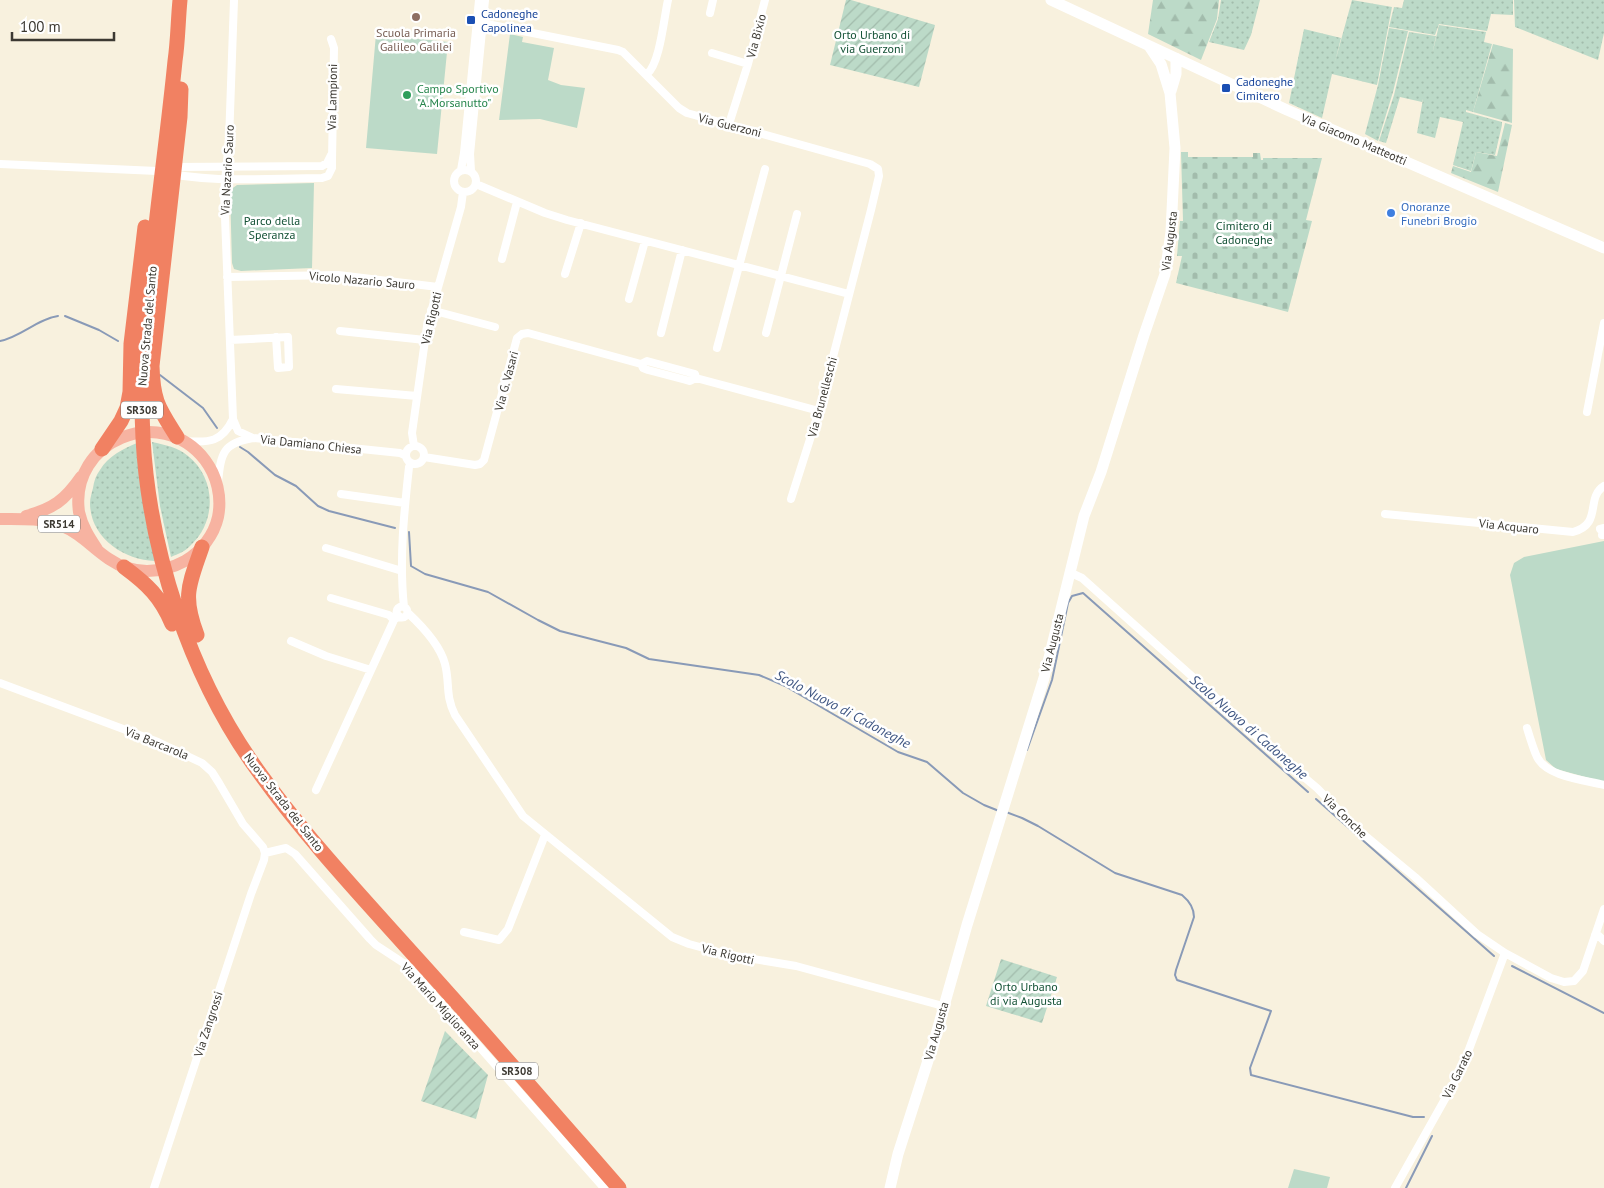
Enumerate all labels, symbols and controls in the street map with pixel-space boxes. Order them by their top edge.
place label: Cadoneghe Capolinea [481,6,538,35]
scale bar [12,10,115,42]
marker: Scuola Primaria Galileo Galilei [410,11,422,23]
street label: Via Bixio [743,12,769,61]
marker: Cadoneghe Capolinea [465,14,477,26]
text: 100 m [20,17,61,36]
place label: Scuola Primaria Galileo Galilei [376,25,456,54]
park label: Orto Urbano di via Guerzoni [834,27,910,56]
street label: Via Lampioni [324,63,340,132]
place label: Cadoneghe Cimitero [1236,74,1293,103]
place label: Campo Sportivo "A.Morsanutto" [417,81,499,110]
marker: Cadoneghe Cimitero [1220,82,1232,94]
marker: Campo Sportivo "A.Morsanutto" [401,89,413,101]
street label: Via Giacomo Matteotti [1298,109,1409,168]
street label: Via Guerzoni [696,110,763,140]
street label: Via Nazario Sauro [217,124,237,217]
place label: Onoranze Funebri Brogio [1401,199,1477,228]
marker: Onoranze Funebri Brogio [1385,207,1397,219]
street label: Via Augusta [1158,210,1180,273]
park label: Parco della Speranza [244,213,300,242]
park label: Cimitero di Cadoneghe [1215,218,1273,247]
street label: Nuova Strada del Santo [134,265,160,387]
street label: Vicolo Nazario Sauro [307,268,416,292]
street label: Via Rigotti [417,290,444,347]
street label: Via G. Vasari [491,349,521,414]
street label: Via Brunelleschi [804,355,840,440]
road number: SR308 [121,402,163,418]
street label: Via Damiano Chiesa [259,431,362,457]
street label: Via Acquaro [1477,515,1540,537]
road number: SR514 [38,516,80,532]
street label: Via Augusta [1037,612,1067,675]
water label: Scolo Nuovo di Cadoneghe [772,666,914,753]
water label: Scolo Nuovo di Cadoneghe [1186,671,1312,784]
street label: Via Barcarola [122,723,191,763]
street label: Nuova Strada del Santo [241,750,327,854]
street label: Via Conche [1319,790,1371,841]
street label: Via Rigotti [699,940,756,967]
street label: Via Mario Miglioranza [397,959,484,1053]
park label: Orto Urbano di via Augusta [990,979,1062,1008]
street label: Via Zangrossi [190,989,226,1060]
street label: Via Augusta [920,1000,952,1063]
street label: Via Garato [1438,1047,1475,1102]
road number: SR308 [496,1062,538,1080]

